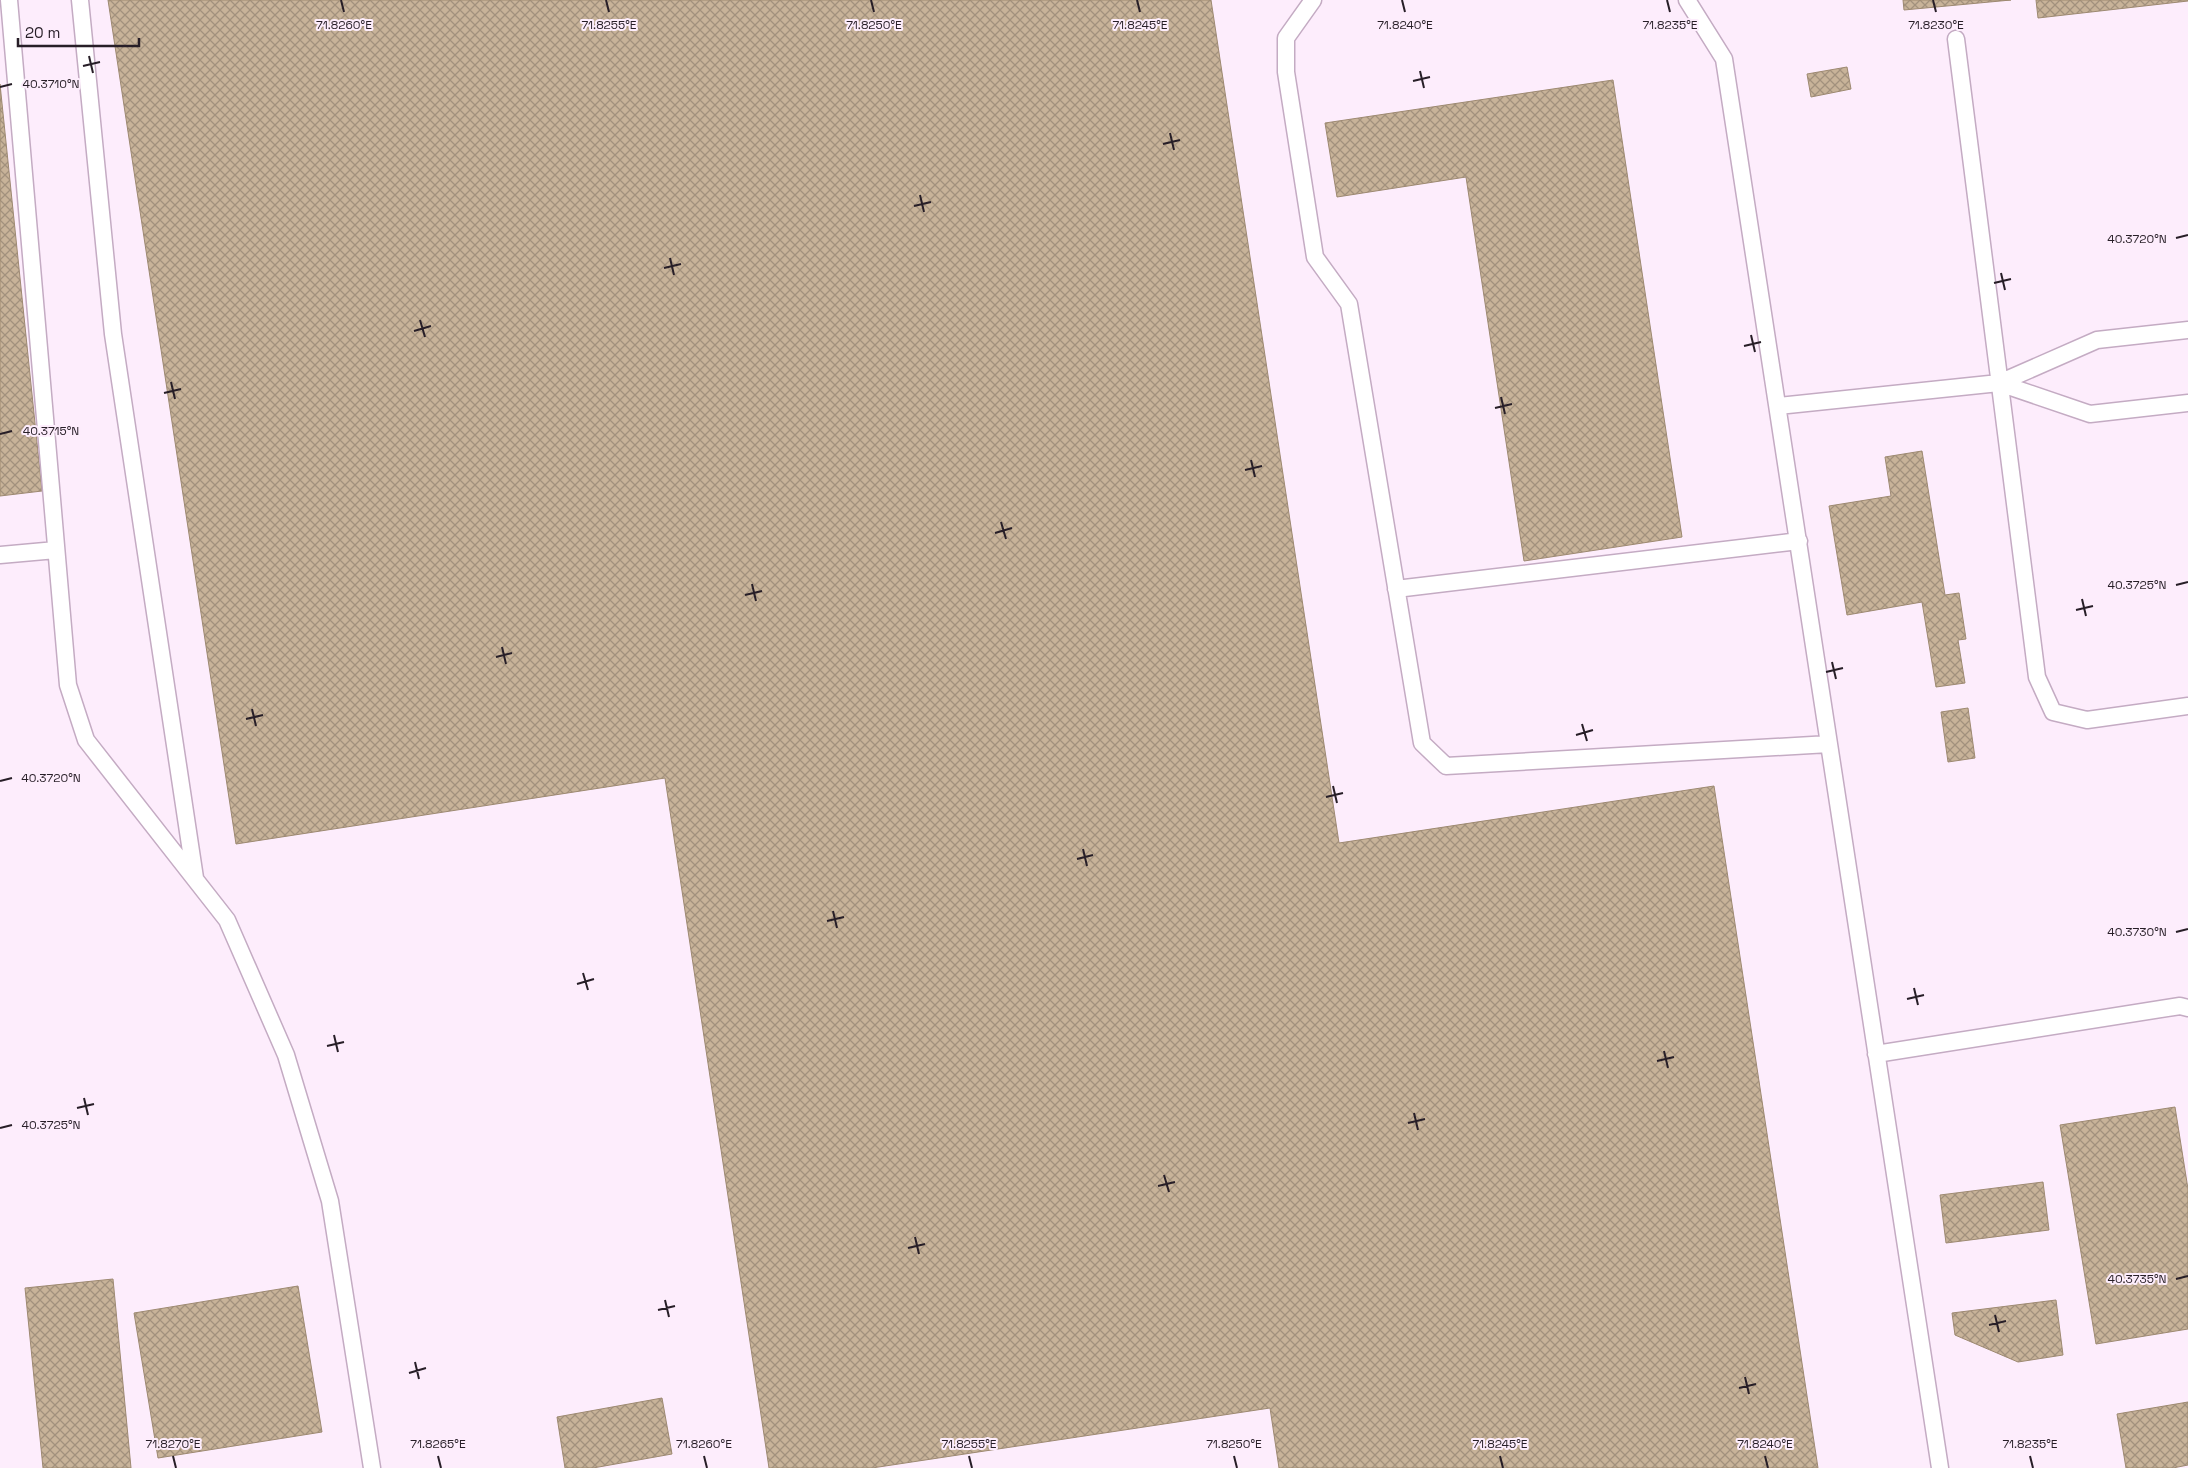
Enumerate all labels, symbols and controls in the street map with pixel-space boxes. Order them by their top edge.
scale bar [18,15,139,47]
text: 71.8260°E [316,17,372,33]
text: 71.8255°E [581,17,637,33]
text: 71.8250°E [846,17,902,33]
text: 71.8245°E [1112,17,1168,33]
text: 71.8240°E [1377,17,1433,33]
text: 71.8235°E [1642,17,1698,33]
text: 71.8230°E [1908,17,1964,33]
text: 20 m [25,23,60,42]
text: 40.3710°N [22,76,80,92]
text: 40.3720°N [2107,231,2167,247]
text: 40.3715°N [23,423,79,439]
text: 40.3725°N [2108,577,2166,593]
text: 40.3720°N [21,770,81,786]
text: 40.3730°N [2107,924,2167,940]
text: 40.3725°N [22,1117,80,1133]
text: 40.3735°N [2107,1271,2167,1287]
text: 71.8270°E [145,1436,201,1452]
text: 71.8265°E [410,1436,466,1452]
text: 71.8260°E [676,1436,732,1452]
text: 71.8255°E [941,1436,997,1452]
text: 71.8250°E [1206,1436,1262,1452]
text: 71.8245°E [1472,1436,1528,1452]
text: 71.8240°E [1737,1436,1793,1452]
text: 71.8235°E [2002,1436,2058,1452]

